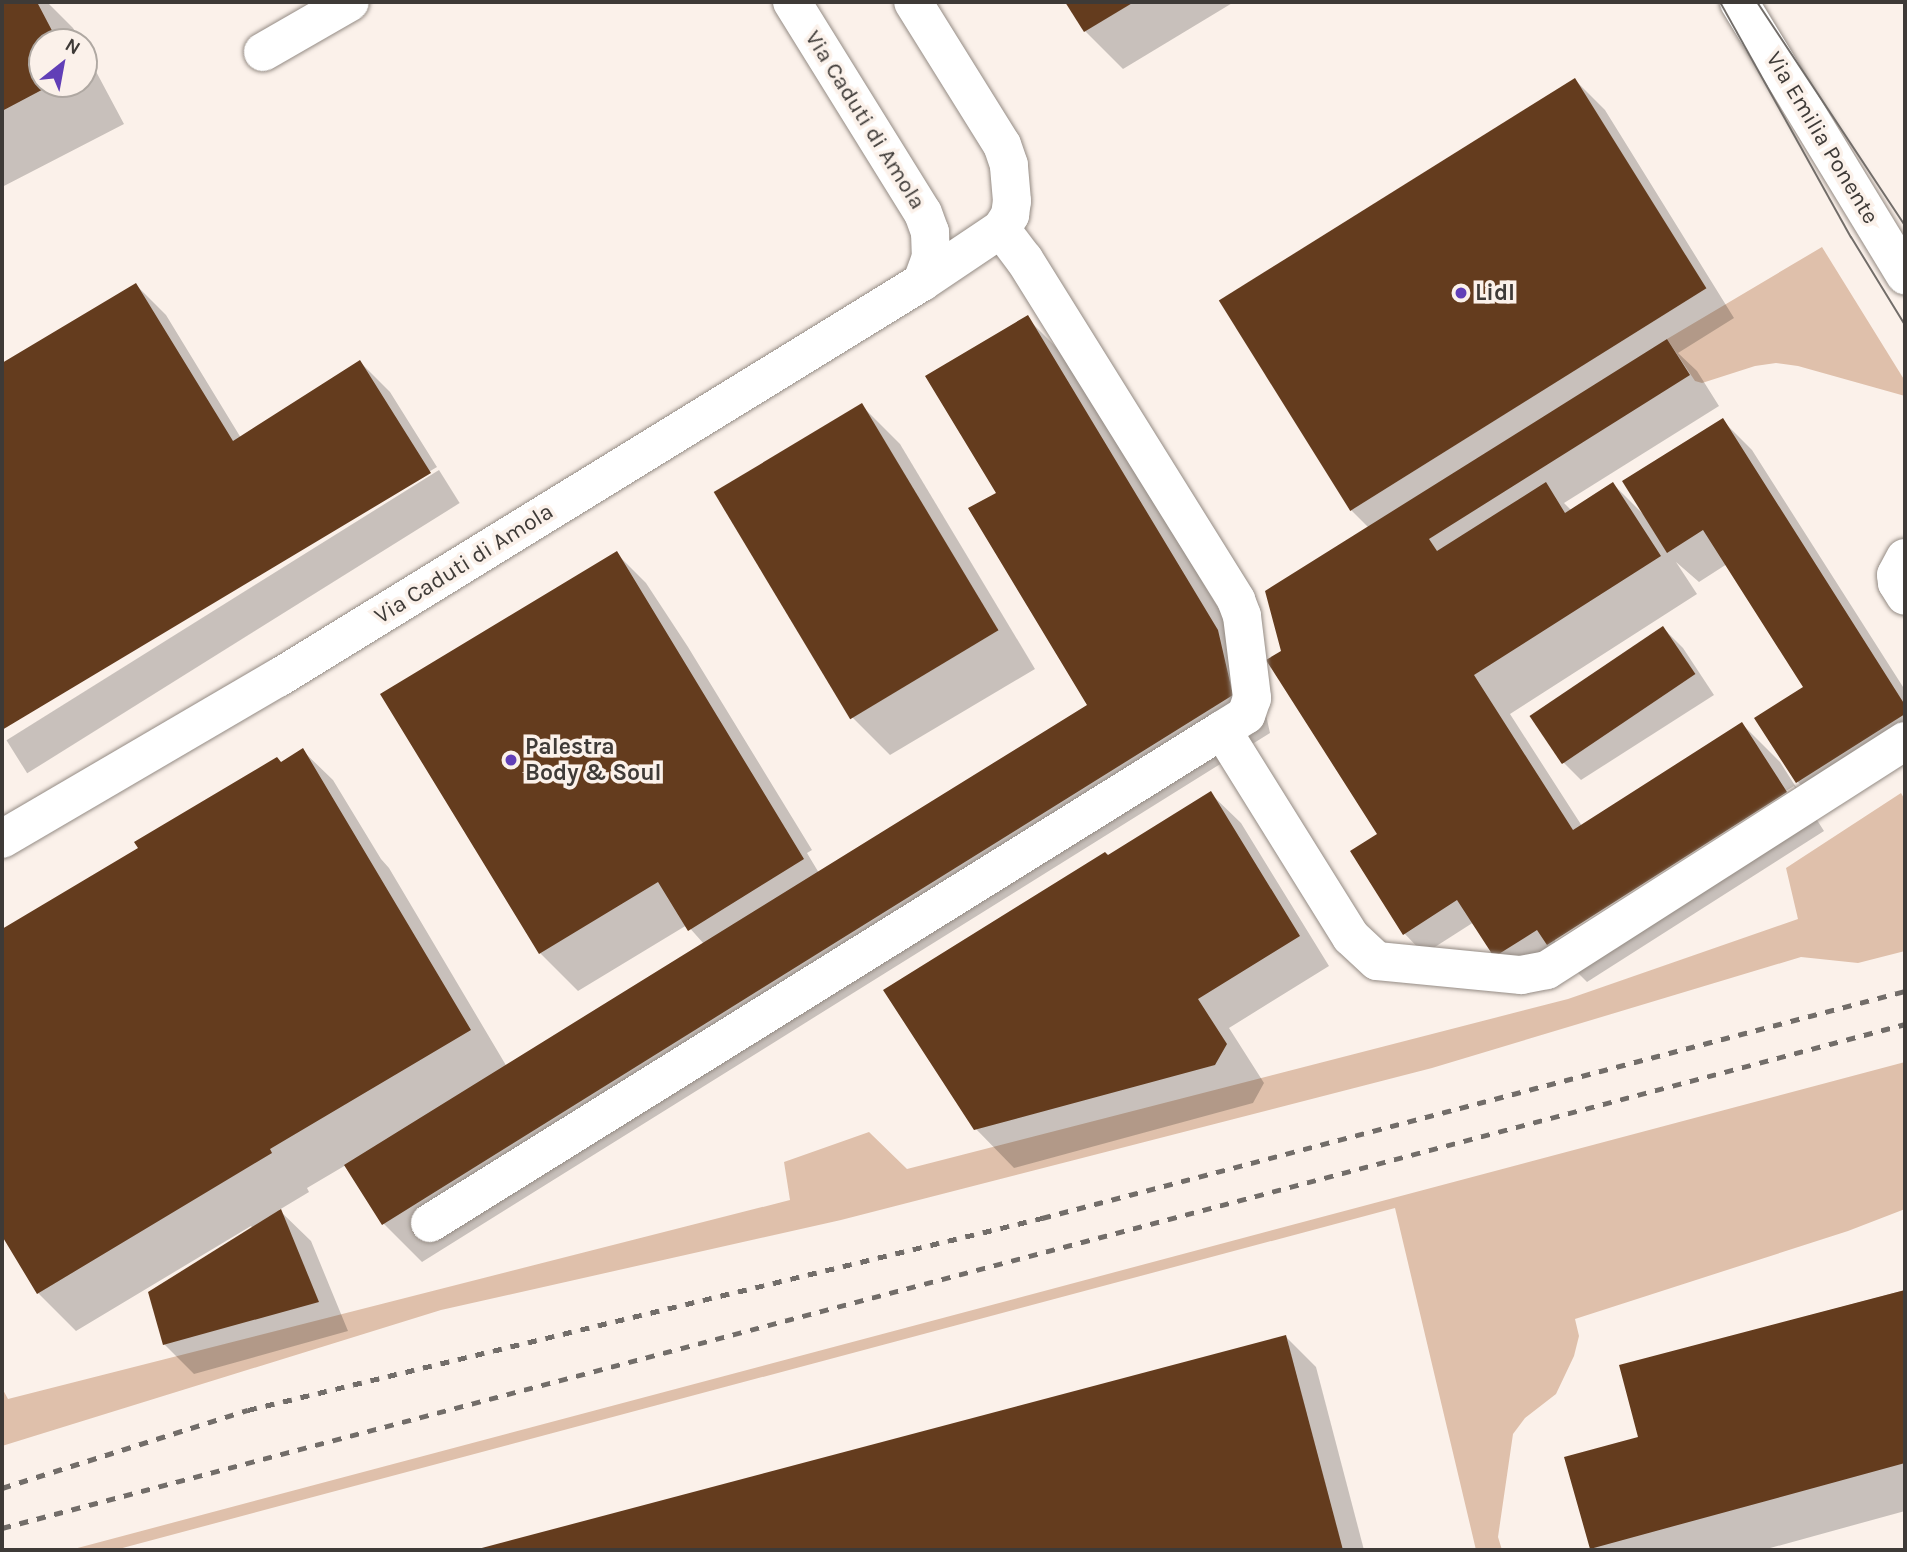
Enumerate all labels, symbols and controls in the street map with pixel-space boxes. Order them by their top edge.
street label: Via Caduti di Amola [799,26,931,214]
north arrow [28,28,98,98]
text: N [61,34,84,60]
street label: Via Emilia Ponente [1760,47,1884,229]
place label: Lidl [1475,279,1515,307]
marker: Lidl [1453,285,1469,301]
street label: Via Caduti di Amola [370,498,558,630]
place label: Palestra Body & Soul [525,733,662,787]
marker: Palestra Body & Soul [503,752,519,768]

